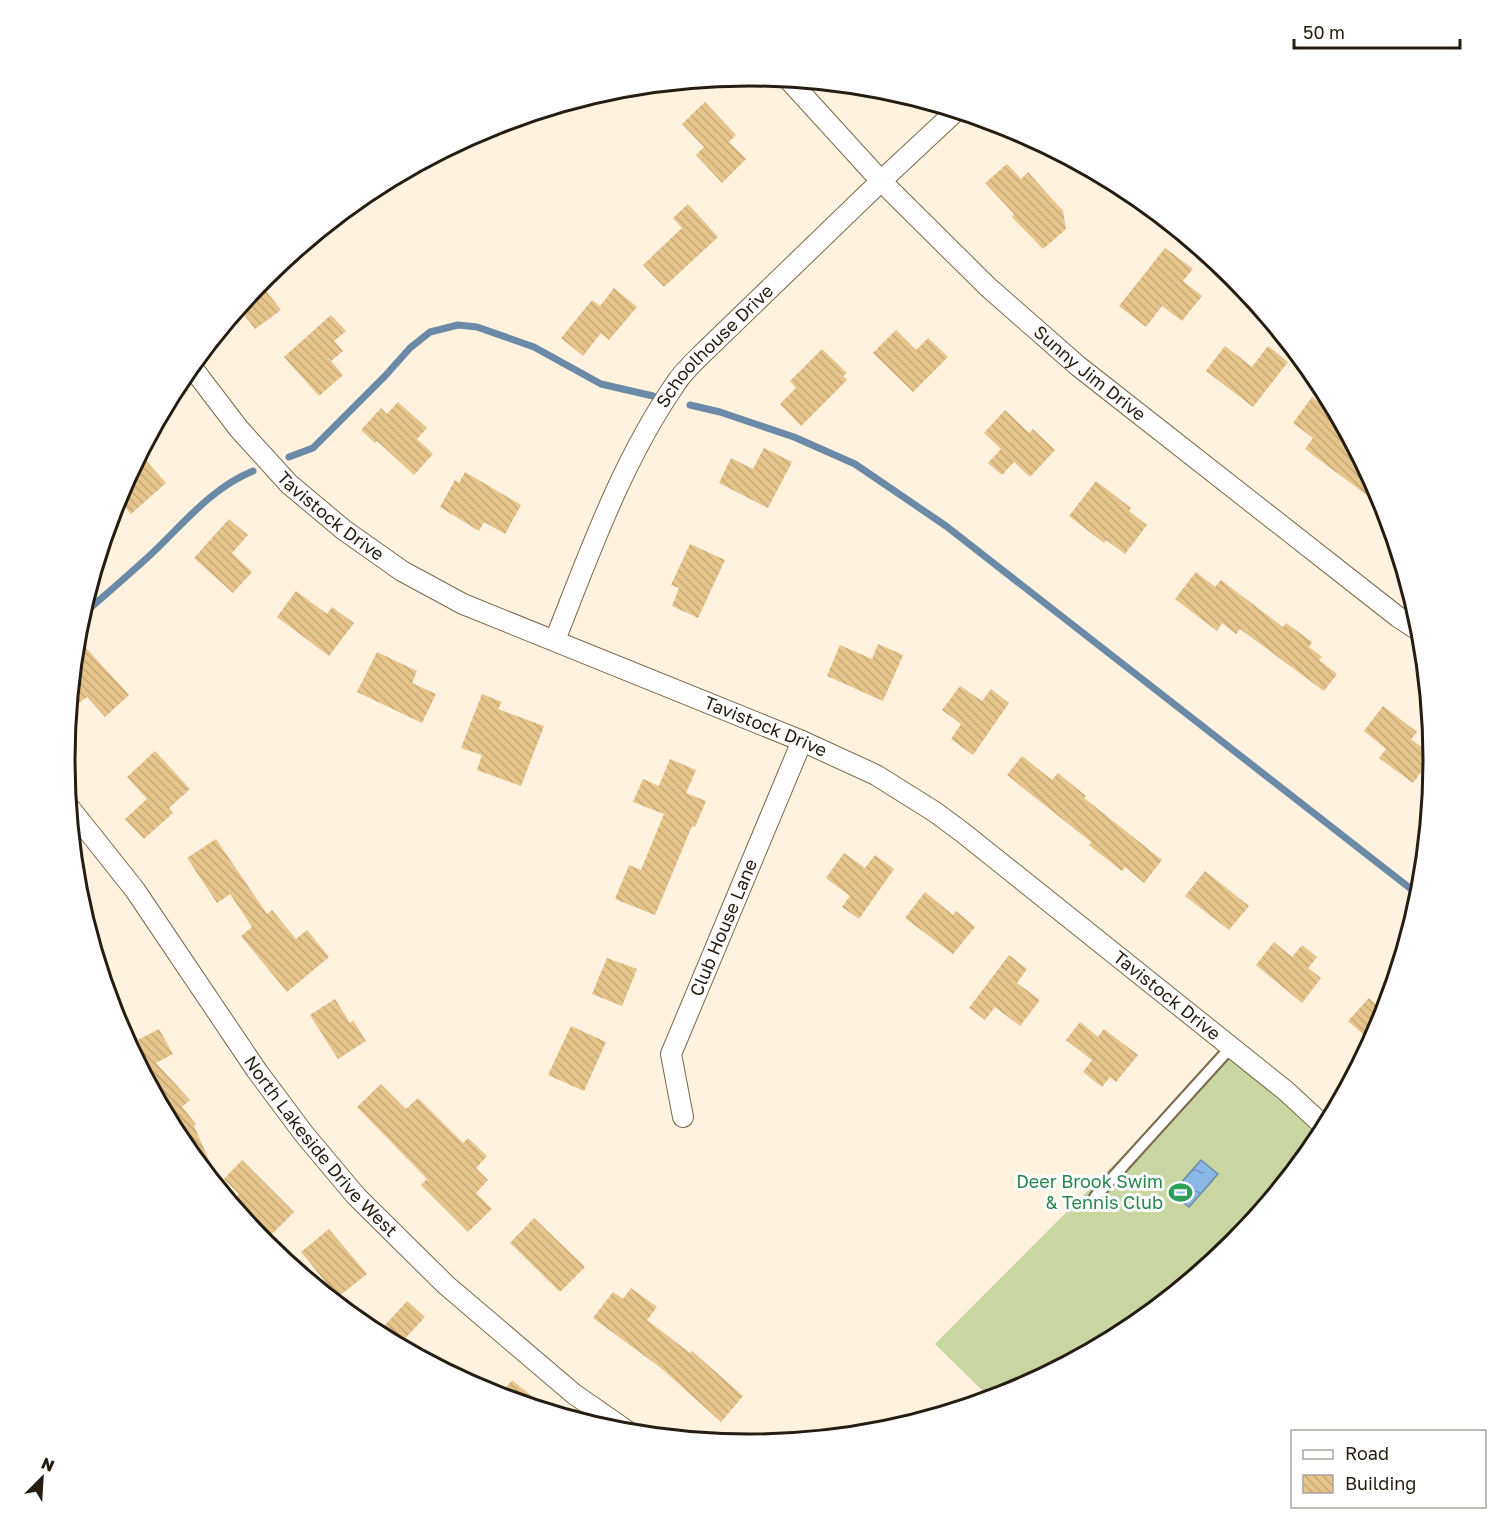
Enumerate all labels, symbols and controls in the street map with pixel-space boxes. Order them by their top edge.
scale bar [1294,12,1460,50]
text: 50 m [1303,21,1345,43]
street label: Schoolhouse Drive [651,279,777,411]
street label: Sunny Jim Drive [1029,320,1151,425]
street label: Tavistock Drive [273,466,389,565]
street label: Tavistock Drive [701,691,831,761]
street label: Club House Lane [684,856,761,999]
street label: Tavistock Drive [1109,945,1225,1044]
street label: North Lakeside Drive West [240,1051,403,1241]
place label: Deer Brook Swim & Tennis Club [1016,1170,1163,1213]
sports icon: Deer Brook Swim & Tennis Club [1168,1179,1194,1205]
legend [1291,1430,1486,1508]
text: Road [1345,1442,1389,1464]
north arrow [12,1448,72,1508]
text: N [38,1453,58,1476]
text: Building [1345,1472,1416,1494]

